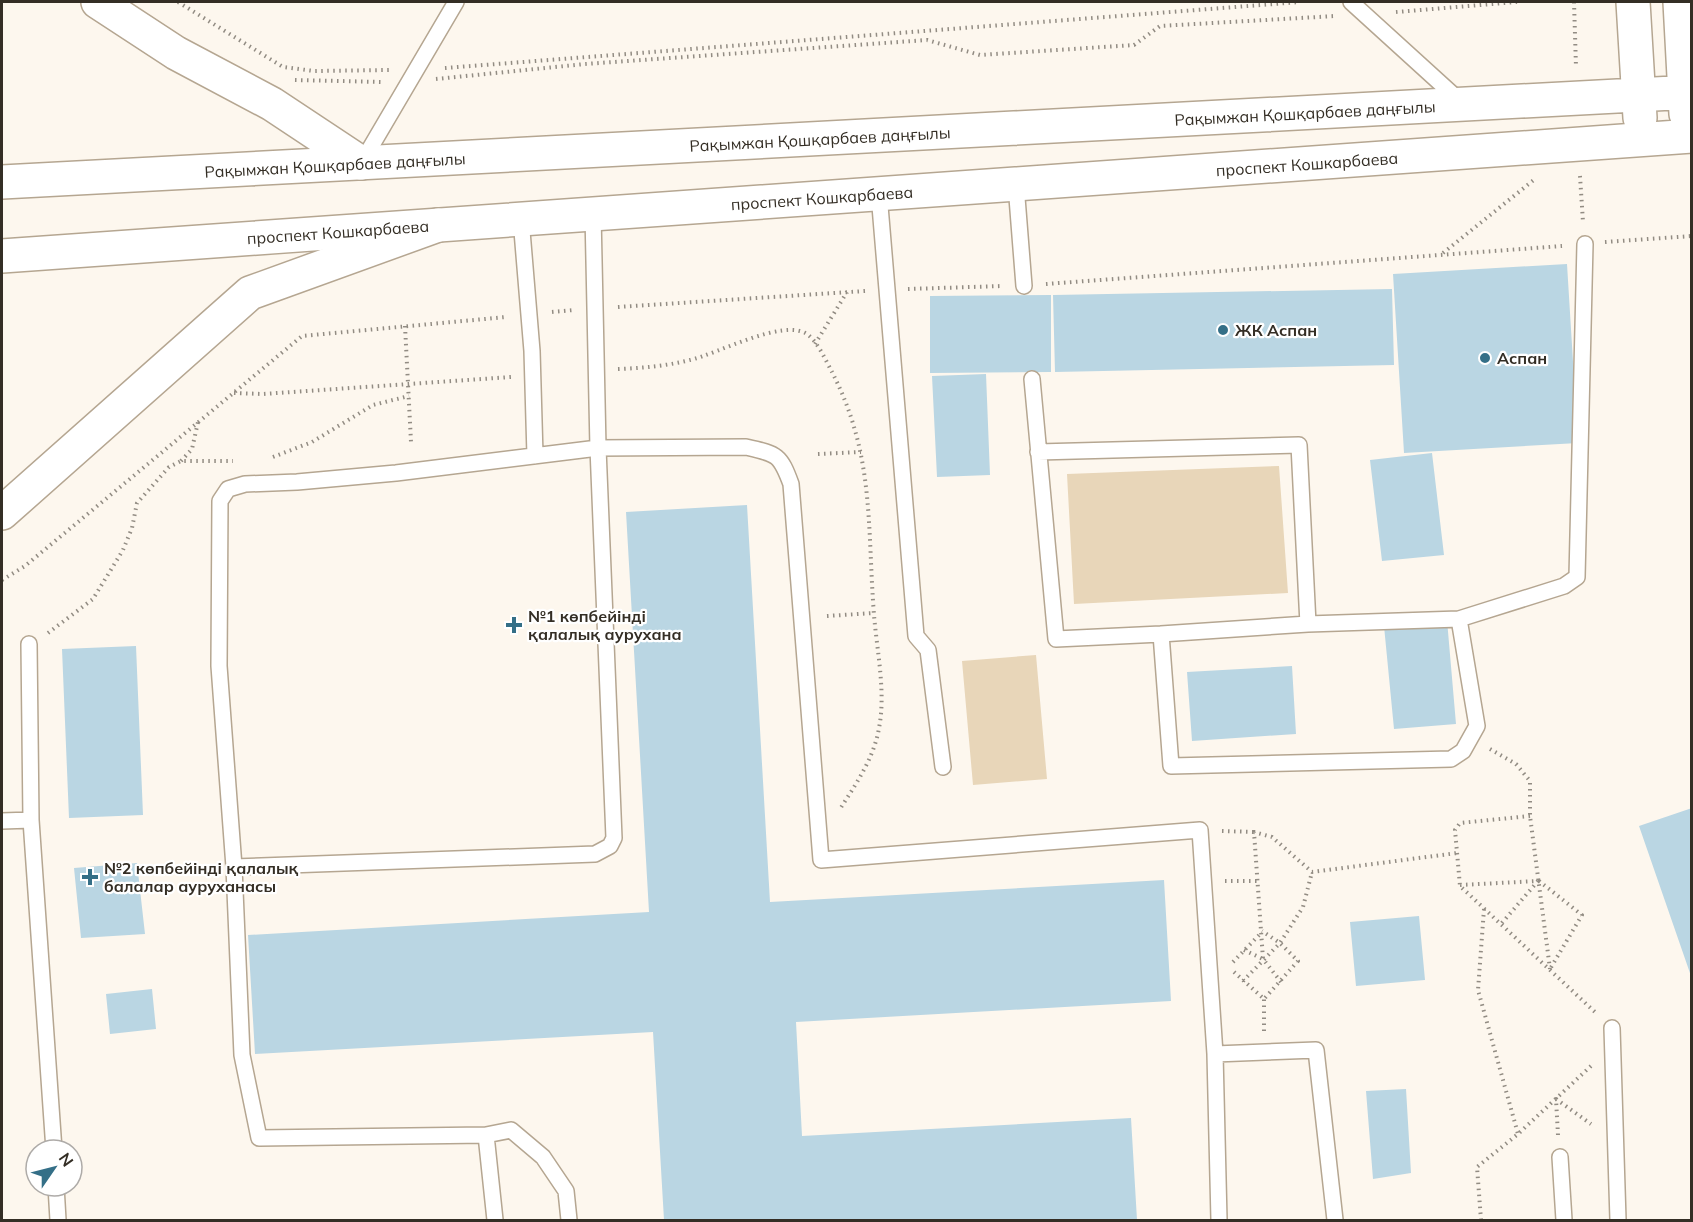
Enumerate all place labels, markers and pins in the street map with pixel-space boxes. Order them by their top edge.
place label: ЖК Аспан [1235,320,1317,340]
marker: ЖК Аспан [1216,323,1230,337]
place label: Аспан [1497,348,1547,368]
marker: Аспан [1478,351,1492,365]
place label: №1 көпбейінді қалалық аурухана [528,606,682,644]
marker: №1 көпбейінді қалалық аурухана [505,616,523,634]
place label: №2 көпбейінді қалалық балалар ауруханасы [104,858,299,896]
marker: №2 көпбейінді қалалық балалар ауруханасы [81,868,99,886]

